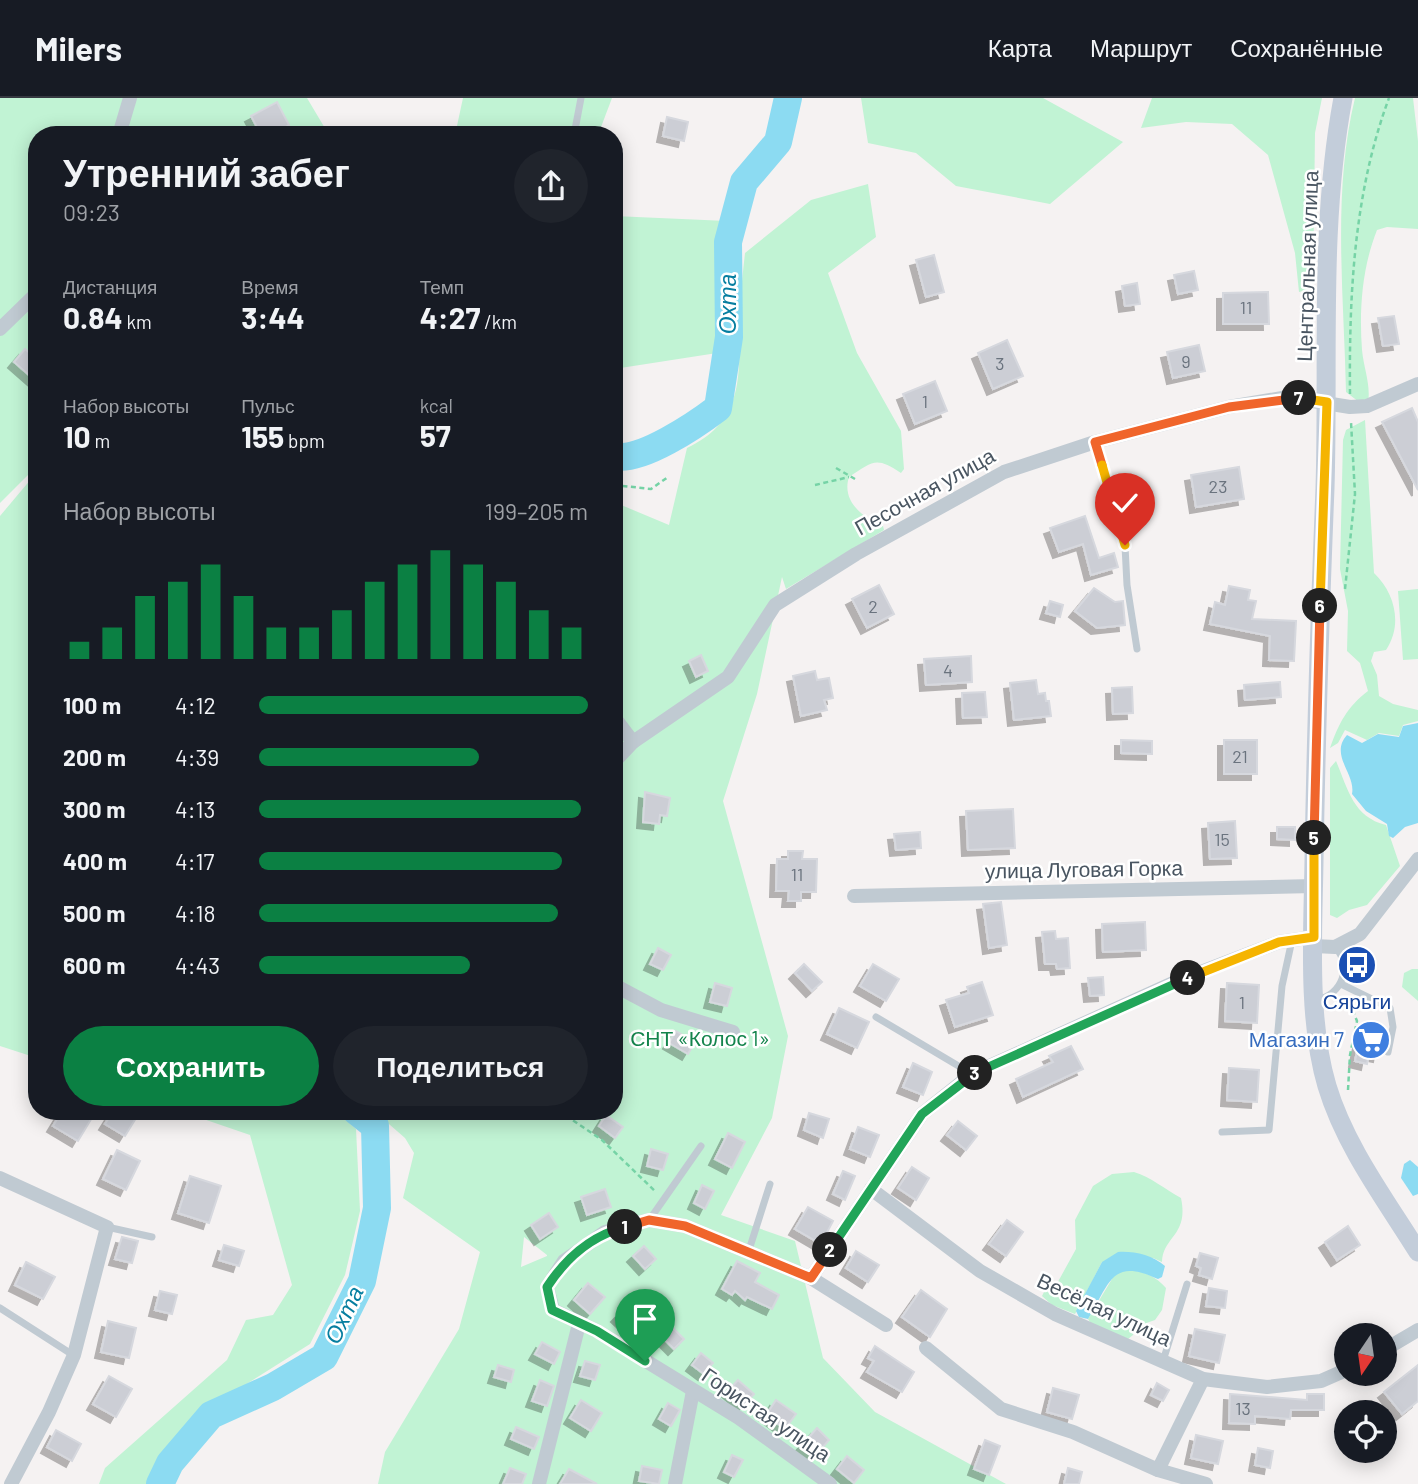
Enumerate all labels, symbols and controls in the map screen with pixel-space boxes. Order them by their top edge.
text: Milers [35,28,122,68]
text: Карта [988,33,1052,62]
text: Маршрут [1090,33,1192,62]
text: Сохранённые [1230,33,1383,62]
text: Утренний забег [63,149,350,195]
button: share [514,149,588,223]
street label: Центральная улица [1291,169,1322,362]
text: 09:23 [63,198,120,226]
water label: Охта [713,274,741,334]
text: Дистанция [63,275,157,298]
text: Время [241,275,299,298]
text: Темп [420,275,464,298]
house number: 11 [1240,296,1252,318]
text: 0.84 [63,299,123,335]
text: 3:44 [241,299,305,335]
text: 4:27 [420,299,480,335]
text: km [123,310,152,333]
text: /km [480,310,517,333]
house number: 9 [1181,350,1191,372]
house number: 3 [995,352,1005,374]
pin: 7 [1282,380,1316,416]
text: 7 [1294,386,1303,409]
house number: 1 [922,390,928,412]
text: Набор высоты [63,394,189,417]
text: Пульс [241,394,295,417]
text: kcal [420,394,453,417]
text: 57 [420,417,451,453]
text: 10 [63,418,91,454]
text: 155 [241,418,284,454]
text: m [91,429,110,452]
text: bpm [284,429,325,452]
street label: Песочная улица [850,442,999,539]
pin [1095,473,1155,545]
house number: 23 [1209,475,1227,497]
icon: check [1106,484,1144,522]
text: Набор высоты [63,497,216,525]
text: 199–205 m [485,497,588,525]
pin: 6 [1302,588,1338,624]
text: 6 [1314,594,1325,617]
house number: 2 [868,595,878,617]
house number: 4 [943,659,953,681]
text: 100 m [63,691,121,719]
text: 4:12 [175,691,216,719]
text: 200 m [63,743,126,771]
text: 4:39 [175,743,219,771]
house number: 21 [1232,745,1248,767]
text: 300 m [63,795,125,823]
text: 4:13 [175,795,215,823]
pin: 5 [1296,820,1332,856]
text: 5 [1308,826,1319,849]
house number: 15 [1214,828,1230,850]
text: 400 m [63,847,127,875]
text: 4:17 [175,847,214,875]
street label: улица Луговая Горка [985,854,1184,883]
house number: 11 [791,863,803,885]
text: 500 m [63,899,125,927]
text: 4:18 [175,899,216,927]
bus stop icon: Сярьги [1336,944,1378,986]
text: 600 m [63,951,125,979]
text: 4:43 [175,951,220,979]
pin: 4 [1170,960,1206,996]
text: 4 [1182,966,1193,989]
place label: Сярьги [1323,988,1391,1013]
house number: 1 [1239,991,1245,1013]
supermarket icon: Магазин 7 [1350,1019,1392,1061]
park label: СНТ «Колос 1» [630,1025,770,1050]
button: Сохранить [63,1026,319,1106]
button: Поделиться [333,1026,588,1106]
place label: Магазин 7 [1249,1026,1344,1051]
pin: 3 [958,1056,992,1090]
text: 3 [969,1061,980,1084]
pin: 1 [608,1210,642,1244]
text: 1 [621,1215,628,1238]
pin: 2 [812,1232,848,1268]
text: 2 [824,1238,835,1261]
street label: Весёлая улица [1034,1267,1176,1351]
water label: Охта [318,1281,369,1348]
pin [615,1289,675,1361]
icon: arrive [626,1300,664,1338]
north arrow [1334,1323,1396,1386]
map controls [1334,1323,1397,1463]
street label: Гористая улица [698,1361,836,1466]
house number: 13 [1235,1397,1251,1419]
button: locate [1334,1400,1397,1463]

